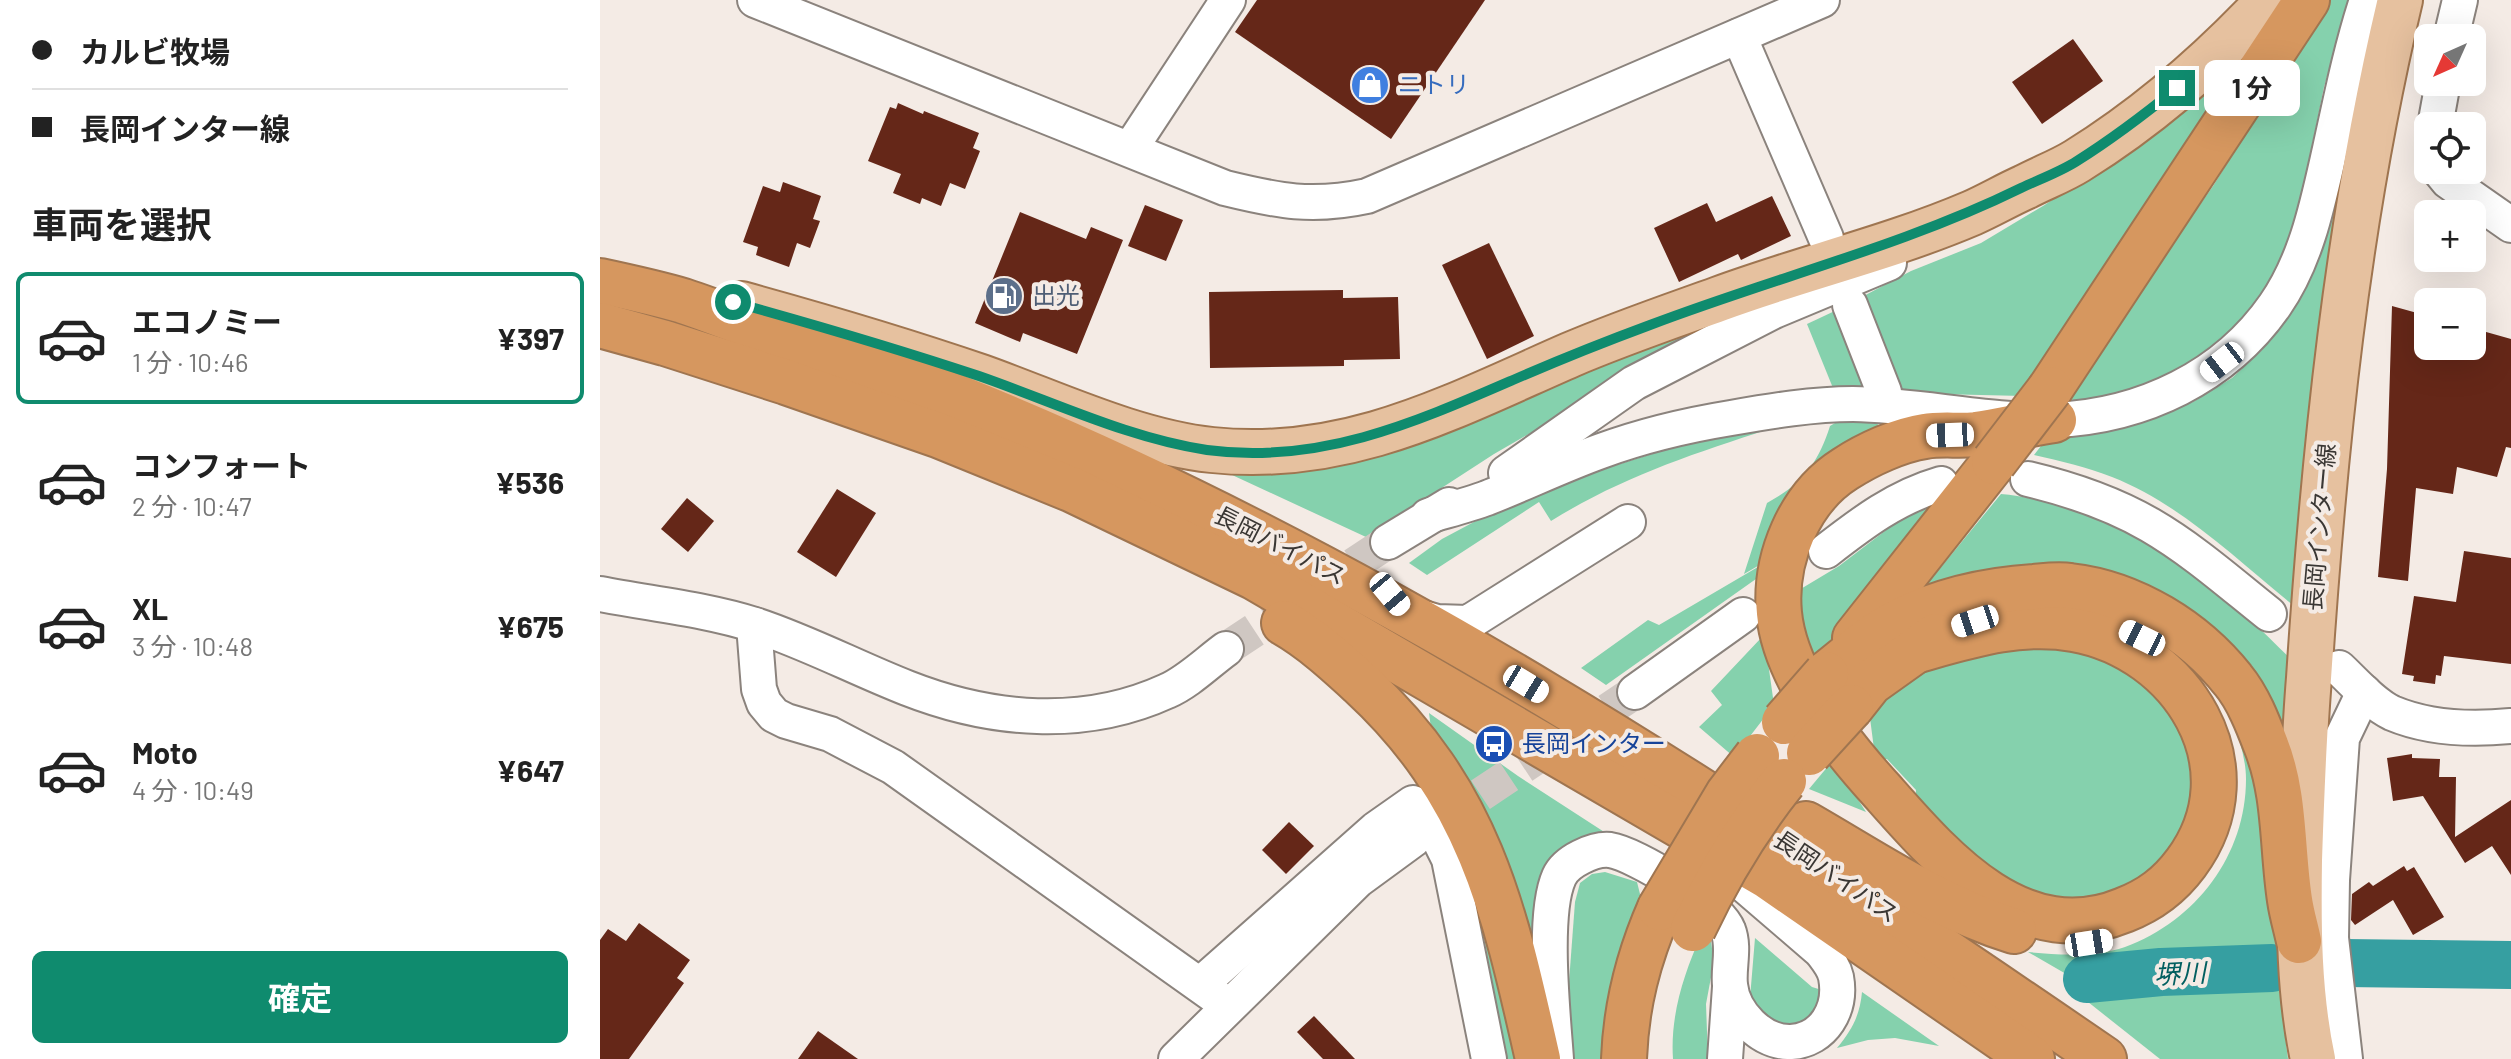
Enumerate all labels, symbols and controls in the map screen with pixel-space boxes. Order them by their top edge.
north arrow [2414,24,2486,96]
map controls [2414,24,2486,360]
text: カルビ牧場 [80,33,230,69]
callout: 1 分 [2205,60,2301,116]
shop icon: ニトリ [1349,64,1391,106]
place label: ニトリ [1398,69,1470,98]
route end [2159,70,2195,106]
text: 1 分 [2232,72,2272,103]
text: 長岡インター線 [80,110,290,146]
button: locate [2414,112,2486,184]
button: + [2414,200,2486,272]
text: 車両を選択 [32,202,212,245]
fuel station icon: 出光 [983,275,1025,317]
place label: 出光 [1032,280,1080,309]
route start [715,284,751,320]
button: − [2414,288,2486,360]
icon: car [36,302,108,374]
text: エコノミー [132,303,282,339]
text: ¥397 [496,320,564,356]
car [2196,338,2248,386]
text: 1 分 · 10:46 [132,346,248,377]
car [1926,422,1974,448]
street label: 長岡インター線 [2297,442,2340,612]
icon: car [36,446,108,518]
text: コンフォート [132,447,311,483]
text: ¥536 [495,464,564,500]
text: 2 分 · 10:47 [132,490,251,521]
street label: 長岡バイパス [1210,499,1351,590]
car [1365,568,1415,620]
icon: car [36,590,108,662]
text: XL [132,590,168,626]
car [1948,602,2002,640]
text: ¥675 [496,608,564,644]
car [2115,617,2169,659]
text: 3 分 · 10:48 [132,630,253,661]
car [1499,661,1553,707]
bus stop icon: 長岡インター [1473,723,1515,765]
place label: 長岡インター [1522,728,1666,757]
icon: car [36,734,108,806]
text: Moto [132,734,198,770]
text: ¥647 [496,752,564,788]
text: 4 分 · 10:49 [132,774,254,805]
street label: 長岡バイパス [1769,824,1904,928]
car [2063,927,2115,959]
button: 確定 [32,951,568,1043]
water label: 堺川 [2153,956,2210,989]

